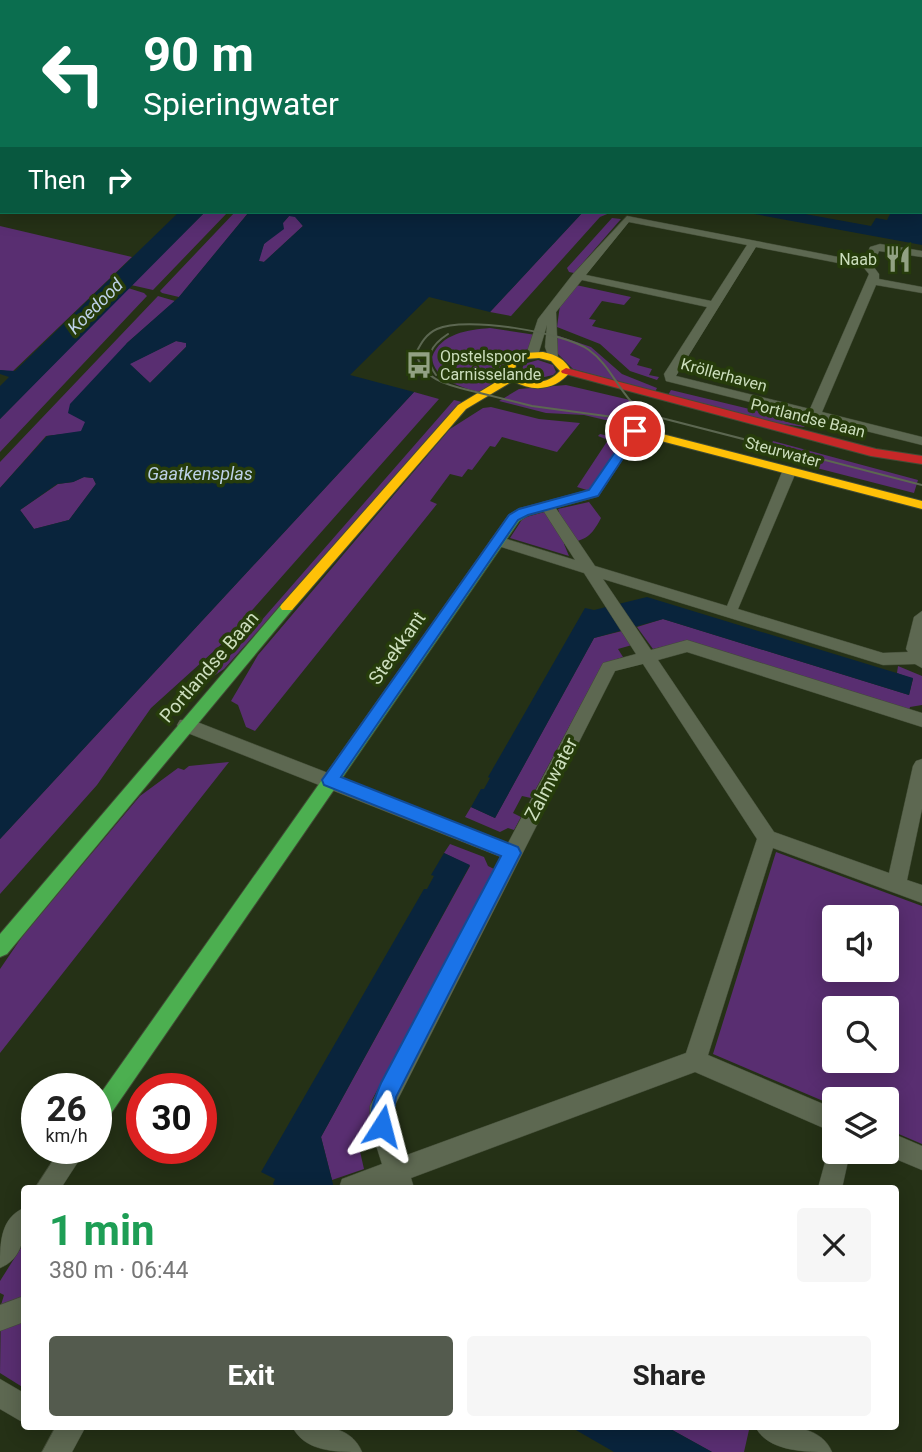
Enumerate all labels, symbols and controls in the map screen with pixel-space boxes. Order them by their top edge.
text: 90 m [143,26,254,83]
icon: left [28,28,119,119]
text: Spieringwater [143,85,339,123]
icon: right [100,161,138,199]
text: Then [28,165,86,195]
restaurant icon: Naab [883,244,913,274]
place label: Naab [839,250,877,269]
water label: Koedood [63,273,128,338]
place label: Opstelspoor Carnisselande [440,347,541,384]
bus stop icon: Opstelspoor Carnisselande [404,350,434,380]
street label: Kröllerhaven [679,354,769,396]
street label: Portlandse Baan [749,395,867,441]
pin [605,401,665,461]
icon: arrive [616,412,654,450]
street label: Steurwater [743,433,823,471]
water label: Gaatkensplas [147,463,253,484]
street label: Portlandse Baan [155,607,263,727]
street label: Steekkant [364,607,430,689]
street label: Zalmwater [520,733,583,824]
map controls [822,905,899,1164]
button: sound [822,905,899,982]
button: search [822,996,899,1073]
speed limit sign: 30 [126,1073,217,1164]
button: layers [822,1087,899,1164]
text: 26 [46,1089,87,1130]
position arrow [345,1089,419,1163]
text: km/h [45,1125,88,1146]
text: 1 min [49,1206,155,1255]
button: close [797,1208,871,1282]
text: 380 m · 06:44 [49,1257,188,1284]
button: Exit [49,1336,453,1416]
button: Share [467,1336,871,1416]

